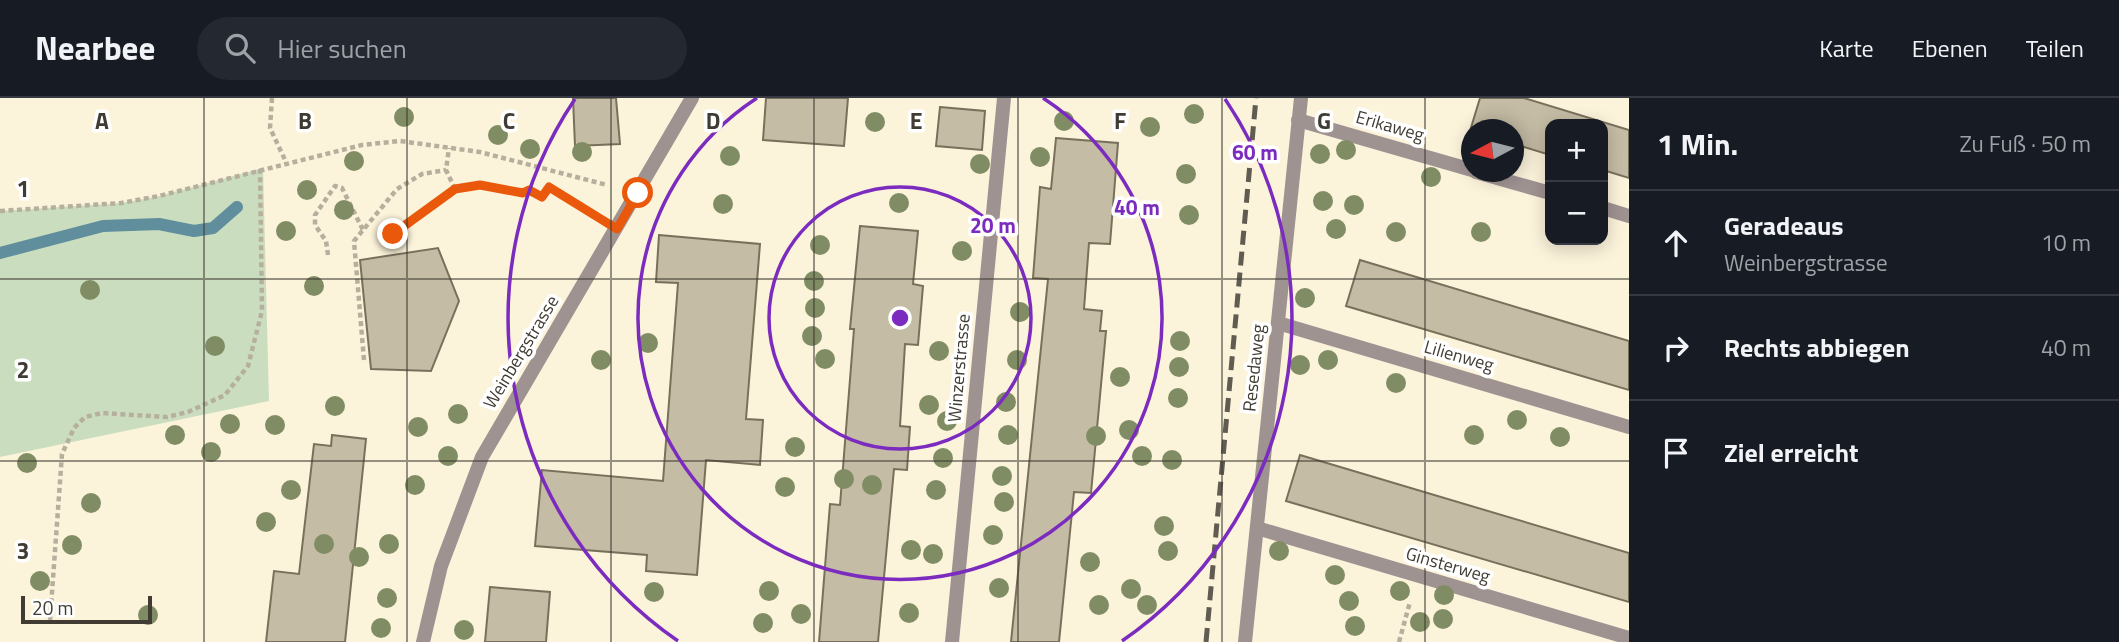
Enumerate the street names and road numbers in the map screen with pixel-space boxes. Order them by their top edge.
street label: Erikaweg [1353,103,1427,148]
street label: Weinbergstrasse [476,290,565,414]
street label: Winzerstrasse [940,313,977,423]
street label: Resedaweg [1235,323,1272,413]
street label: Lilienweg [1421,333,1497,378]
street label: Ginsterweg [1403,540,1494,589]

